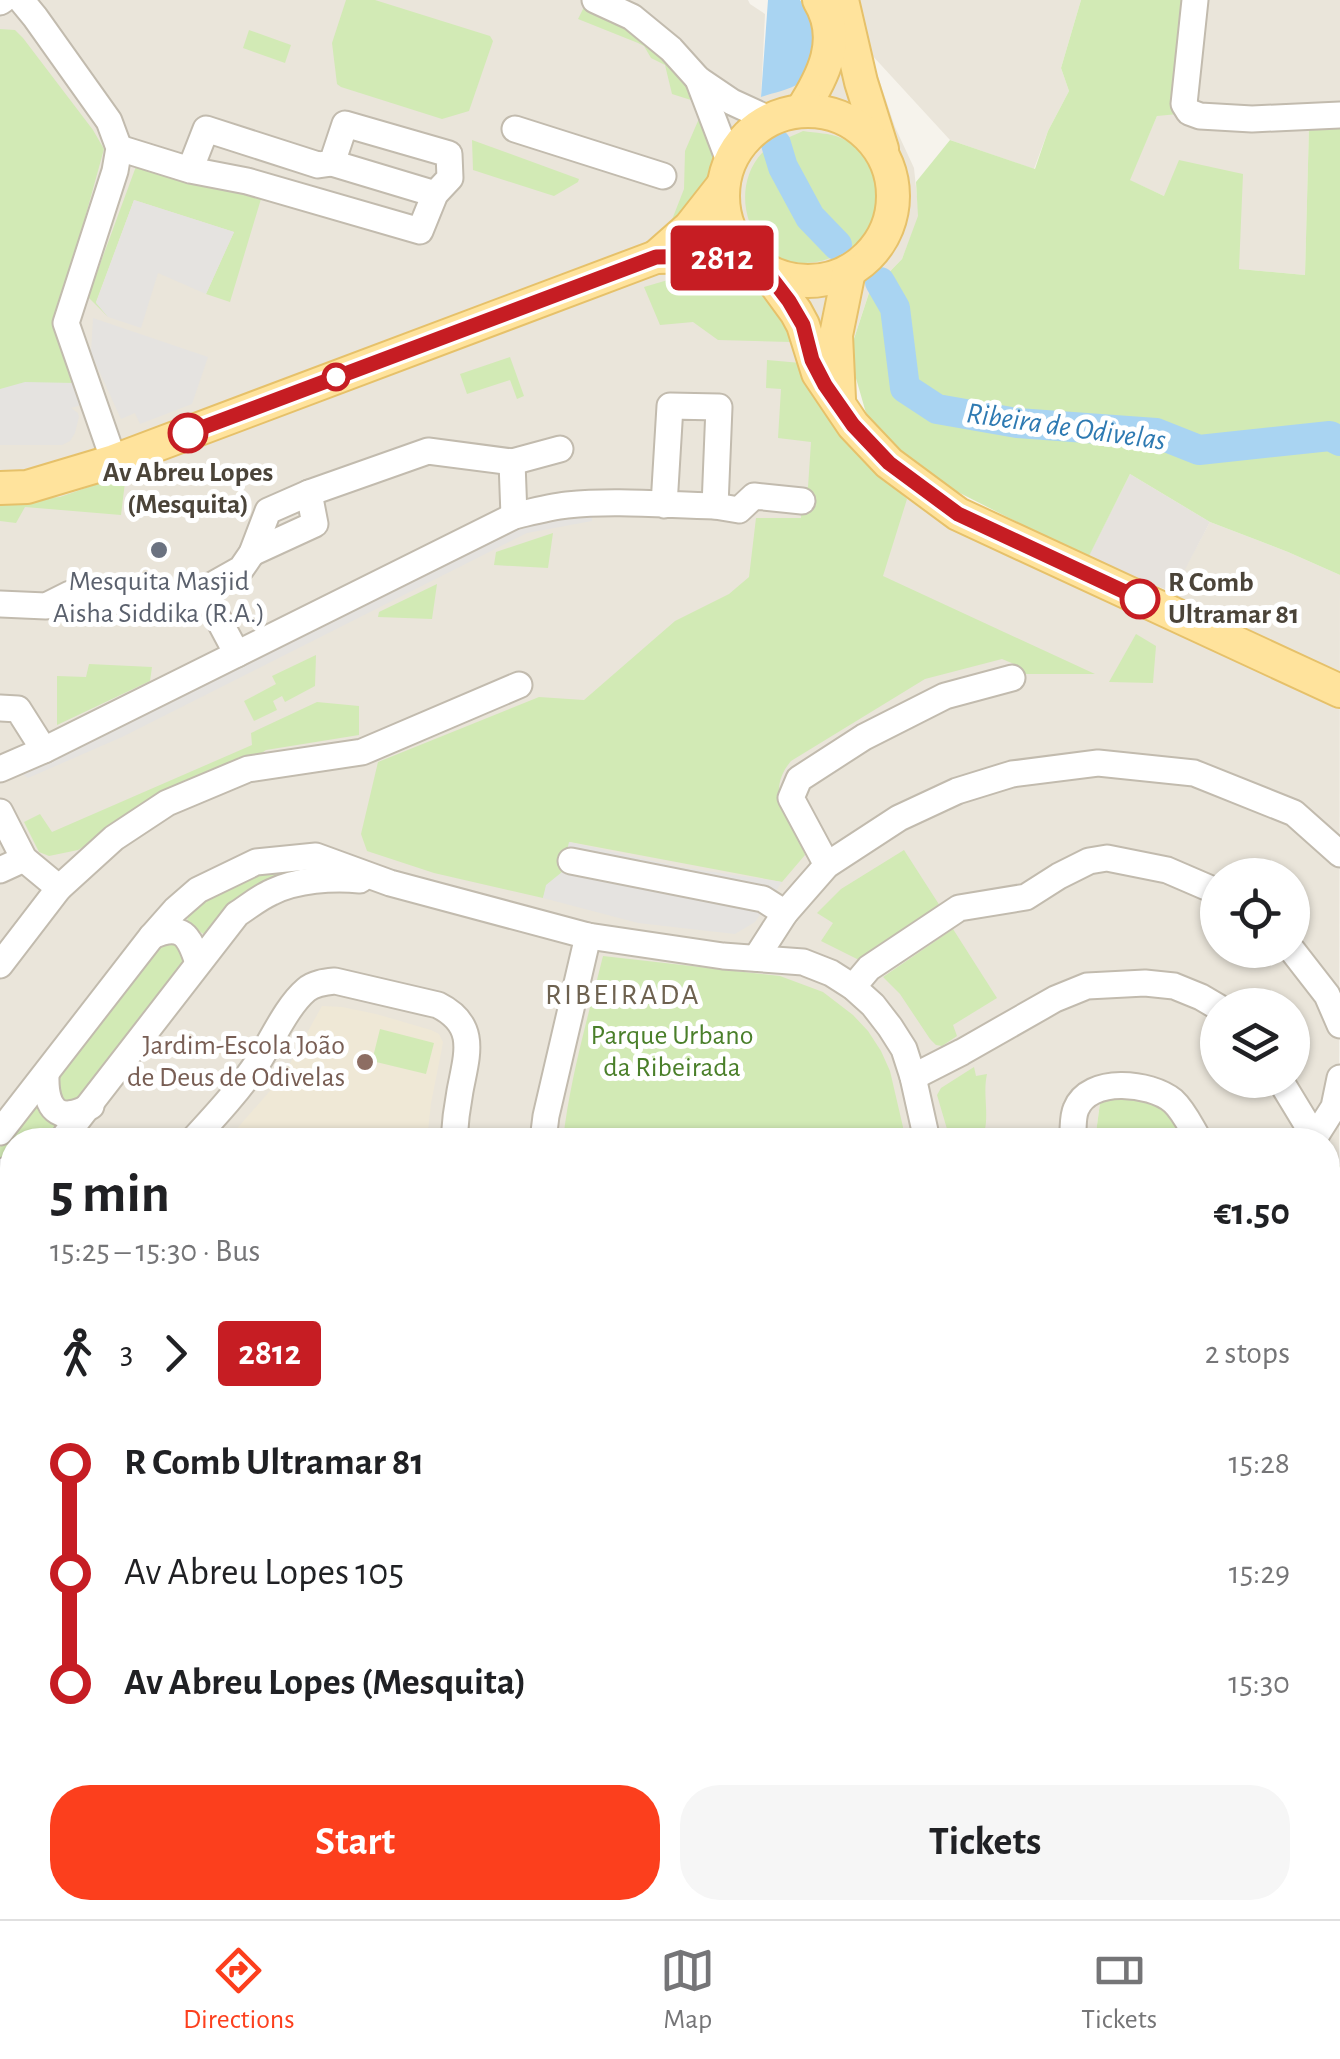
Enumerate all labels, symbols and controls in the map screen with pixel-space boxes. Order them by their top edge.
line badge: 2812 [652,226,792,290]
text: 2812 [691,241,753,276]
unlabelled marker [323,364,349,390]
water label: Ribeira de Odivelas [964,398,1168,456]
marker: Av Abreu Lopes (Mesquita) [169,414,207,452]
place label: Av Abreu Lopes (Mesquita) [103,459,273,519]
marker: Mesquita Masjid Aisha Siddika (R.A.) [148,539,170,561]
place label: Mesquita Masjid Aisha Siddika (R.A.) [53,568,265,628]
place label: R Comb Ultramar 81 [1168,569,1299,629]
marker: R Comb Ultramar 81 [1121,580,1159,618]
map controls [1200,858,1310,1098]
button: locate [1200,858,1310,968]
district label: RIBEIRADA [545,980,701,1010]
button: layers [1200,988,1310,1098]
park label: Parque Urbano da Ribeirada [591,1022,753,1082]
place label: Jardim-Escola João de Deus de Odivelas [127,1032,345,1092]
marker: Jardim-Escola João de Deus de Odivelas [354,1051,376,1073]
text: 5 min [50,1167,170,1222]
text: €1.50 [1214,1194,1290,1232]
text: 15:25 – 15:30 · Bus [50,1235,260,1267]
icon: walk [50,1326,105,1381]
icon: forward [148,1326,203,1381]
text: 2812 [238,1336,301,1371]
text: 3 [120,1337,133,1369]
text: 2 stops [1205,1337,1290,1369]
text: R Comb Ultramar 81 [124,1444,424,1482]
text: 15:28 [1229,1447,1290,1479]
text: Av Abreu Lopes 105 [124,1554,404,1592]
text: 15:29 [1229,1557,1290,1589]
text: Av Abreu Lopes (Mesquita) [124,1664,526,1702]
text: 15:30 [1228,1667,1290,1699]
button: Start [50,1785,660,1900]
button: Tickets [680,1785,1290,1900]
tab: Directions [183,1943,295,2037]
tab: Map [660,1943,715,2037]
tab: Tickets [1081,1943,1157,2037]

